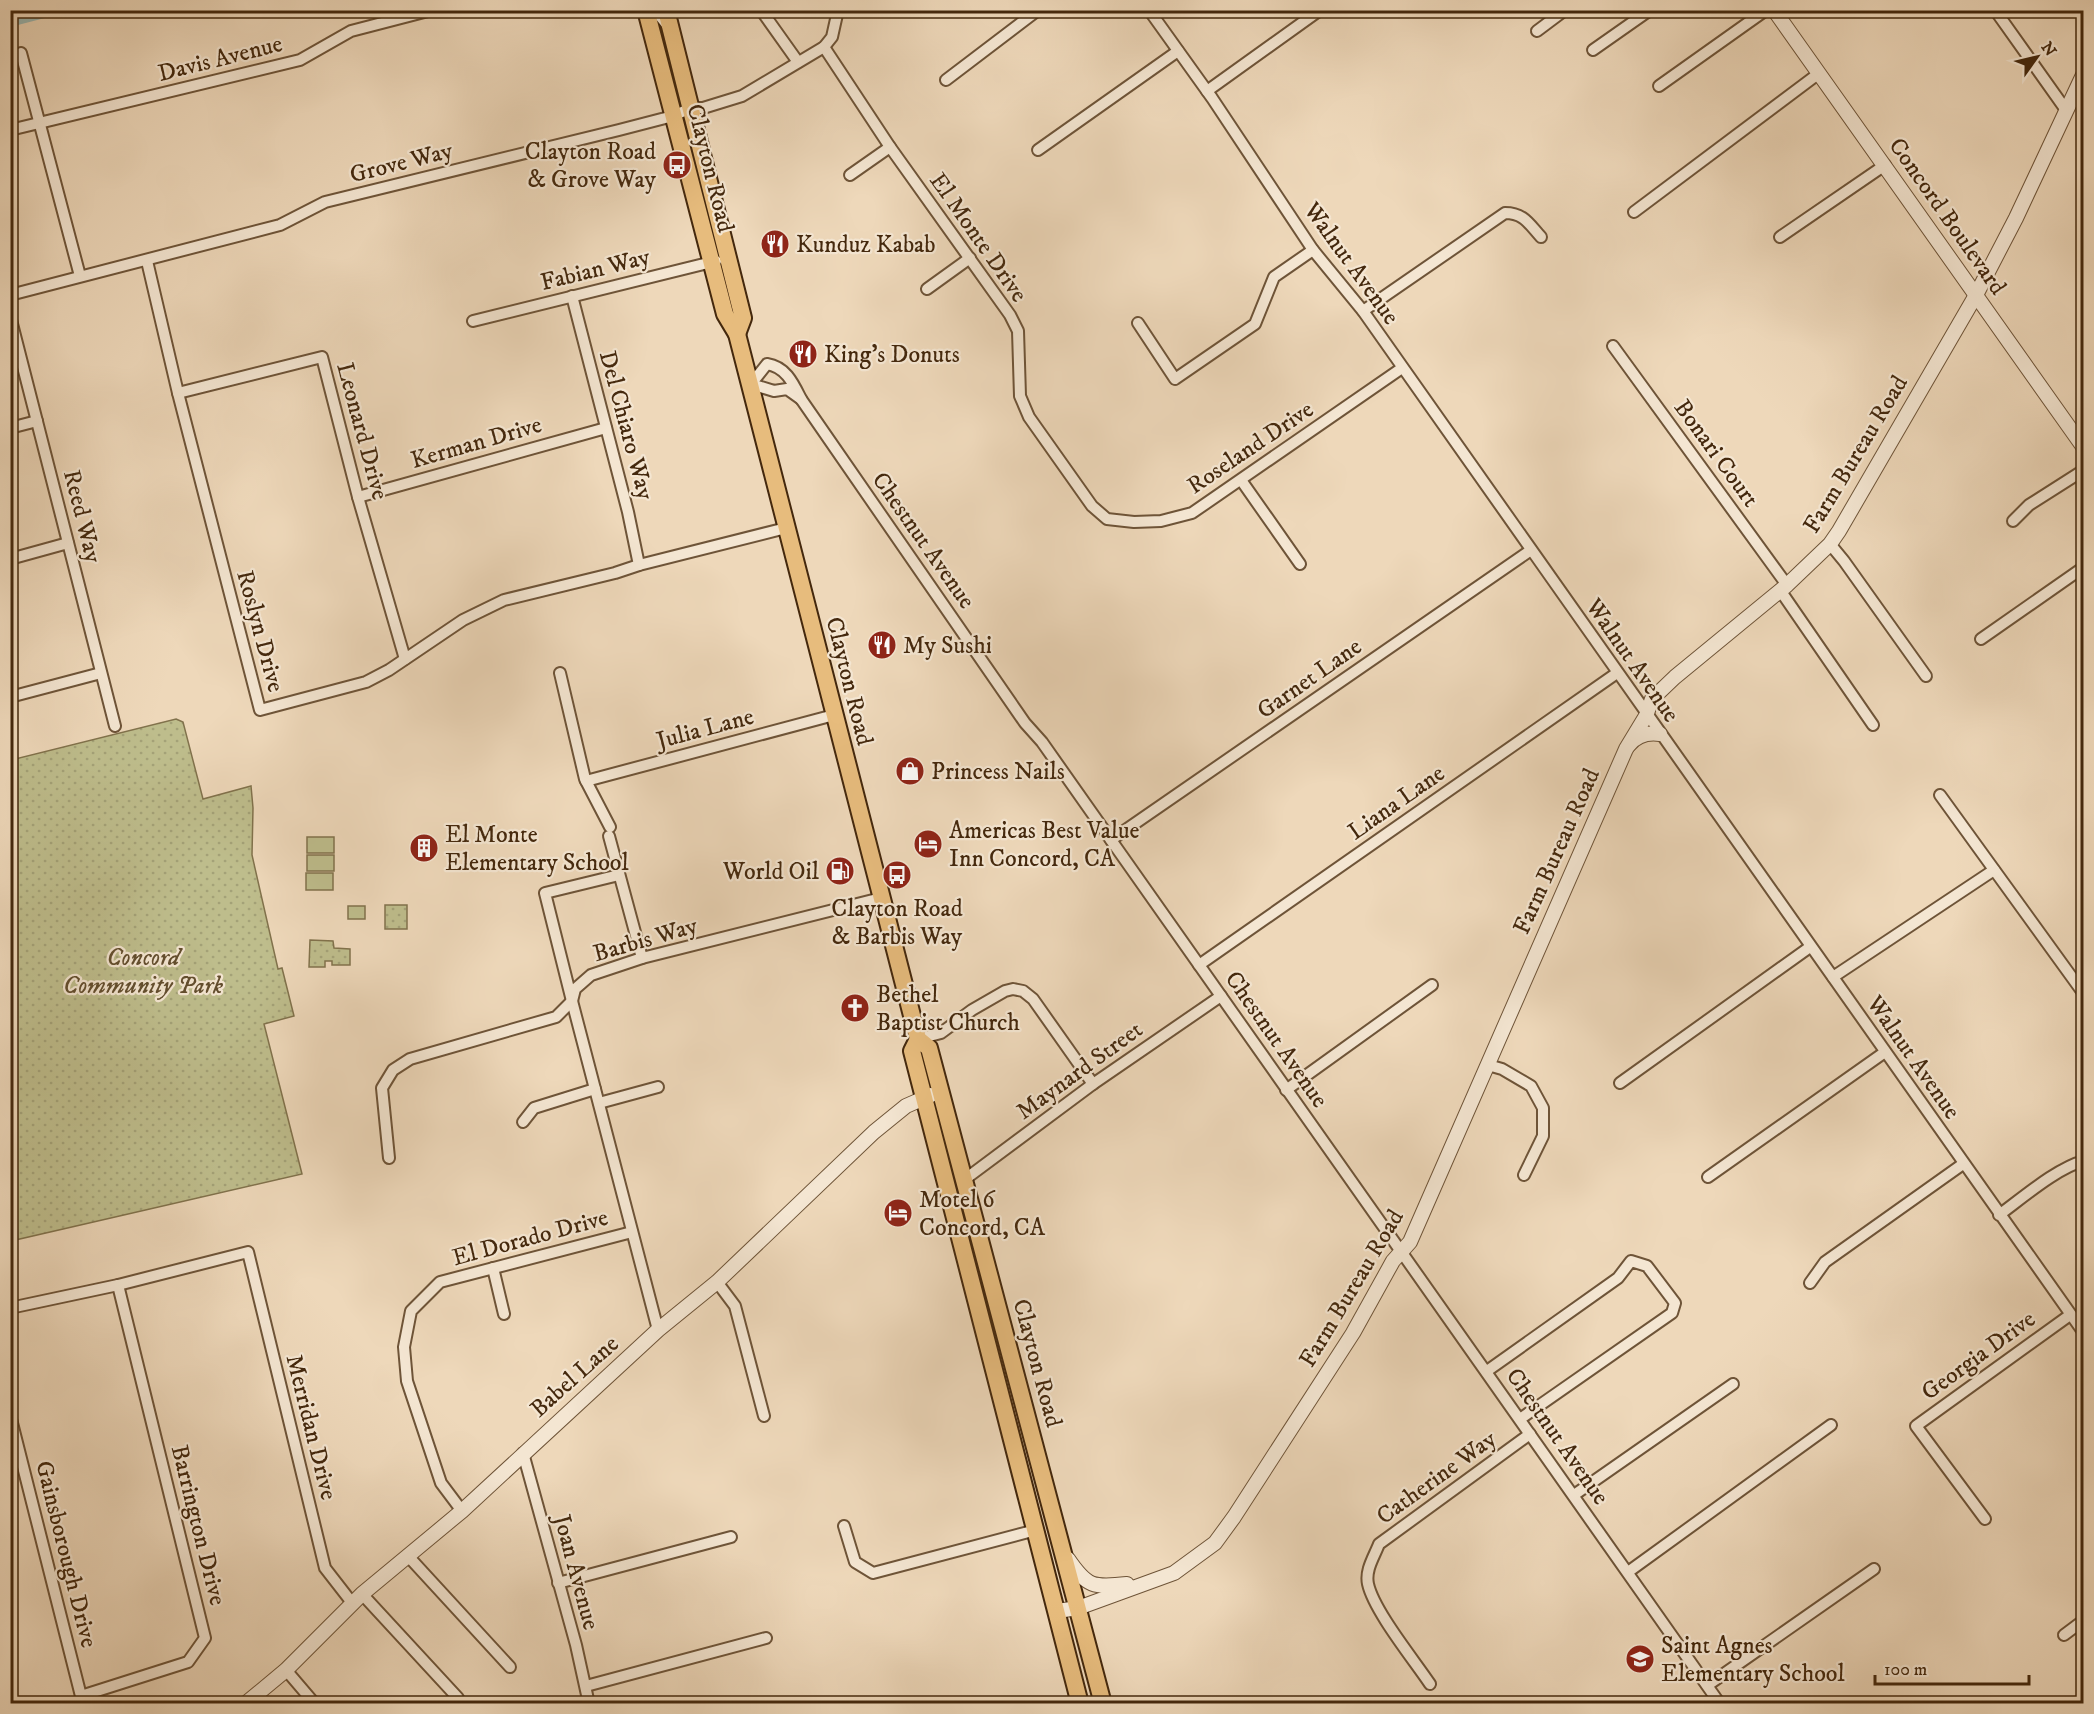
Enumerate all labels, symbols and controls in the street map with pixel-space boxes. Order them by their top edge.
north arrow [2007,27,2067,87]
street label: Davis Avenue [155,29,286,89]
text: N [2037,38,2061,60]
street label: Clayton Road [680,101,740,236]
street label: Concord Boulevard [1882,132,2013,301]
street label: Grove Way [347,136,456,190]
place label: Clayton Road & Grove Way [525,137,657,195]
bus stop icon: Clayton Road & Grove Way [661,149,693,181]
street label: El Monte Drive [923,167,1034,308]
street label: Walnut Avenue [1296,196,1406,331]
restaurant icon: Kunduz Kabab [759,228,791,260]
place label: Kunduz Kabab [796,230,936,260]
street label: Fabian Way [538,242,654,298]
restaurant icon: King's Donuts [787,338,819,370]
place label: King's Donuts [824,340,960,370]
street label: Del Chiaro Way [592,348,660,504]
street label: Leonard Drive [329,359,395,503]
street label: Farm Bureau Road [1797,370,1915,539]
street label: Bonari Court [1667,394,1765,513]
street label: Roseland Drive [1182,395,1319,501]
street label: Kerman Drive [407,410,545,476]
street label: Chestnut Avenue [865,466,981,615]
street label: Reed Way [56,467,108,566]
street label: Roslyn Drive [229,567,291,696]
street label: Walnut Avenue [1578,592,1686,728]
street label: Clayton Road [819,614,879,749]
restaurant icon: My Sushi [866,629,898,661]
place label: My Sushi [903,631,992,661]
street label: Garnet Lane [1251,632,1368,726]
street label: Julia Lane [651,702,757,757]
shop icon: Princess Nails [894,755,926,787]
place label: Princess Nails [931,757,1065,787]
street label: Liana Lane [1342,759,1451,847]
street label: Farm Bureau Road [1507,764,1607,939]
place label: Americas Best Value Inn Concord, CA [949,816,1140,874]
place label: El Monte Elementary School [445,820,629,878]
hotel icon: Americas Best Value Inn Concord, CA [912,828,944,860]
building icon: El Monte Elementary School [408,832,440,864]
fuel station icon: World Oil [824,855,856,887]
place label: World Oil [722,857,820,887]
bus stop icon: Clayton Road & Barbis Way [881,859,913,891]
place label: Clayton Road & Barbis Way [831,894,963,952]
street label: Barbis Way [590,911,701,969]
park label: Concord Community Park [63,943,223,1001]
street label: Chestnut Avenue [1218,965,1334,1114]
place label: Bethel Baptist Church [876,980,1020,1038]
street label: Walnut Avenue [1859,989,1967,1125]
church icon: Bethel Baptist Church [839,992,871,1024]
street label: Maynard Street [1011,1015,1149,1127]
place label: Motel 6 Concord, CA [919,1185,1046,1243]
hotel icon: Motel 6 Concord, CA [882,1197,914,1229]
street label: El Dorado Drive [449,1203,612,1273]
street label: Farm Bureau Road [1293,1204,1411,1373]
street label: Clayton Road [1006,1296,1069,1431]
street label: Georgia Drive [1916,1304,2042,1407]
street label: Babel Lane [524,1329,625,1424]
street label: Merridan Drive [278,1351,344,1503]
street label: Chestnut Avenue [1499,1362,1615,1511]
street label: Catherine Way [1371,1424,1503,1531]
street label: Barrington Drive [164,1442,232,1609]
street label: Gainsborough Drive [28,1458,104,1651]
street label: Joan Avenue [546,1510,606,1633]
place label: Saint Agnes Elementary School [1661,1631,1845,1689]
school or university icon: Saint Agnes Elementary School [1624,1643,1656,1675]
scale bar [1875,1648,2030,1686]
text: 100 m [1884,1659,1927,1681]

